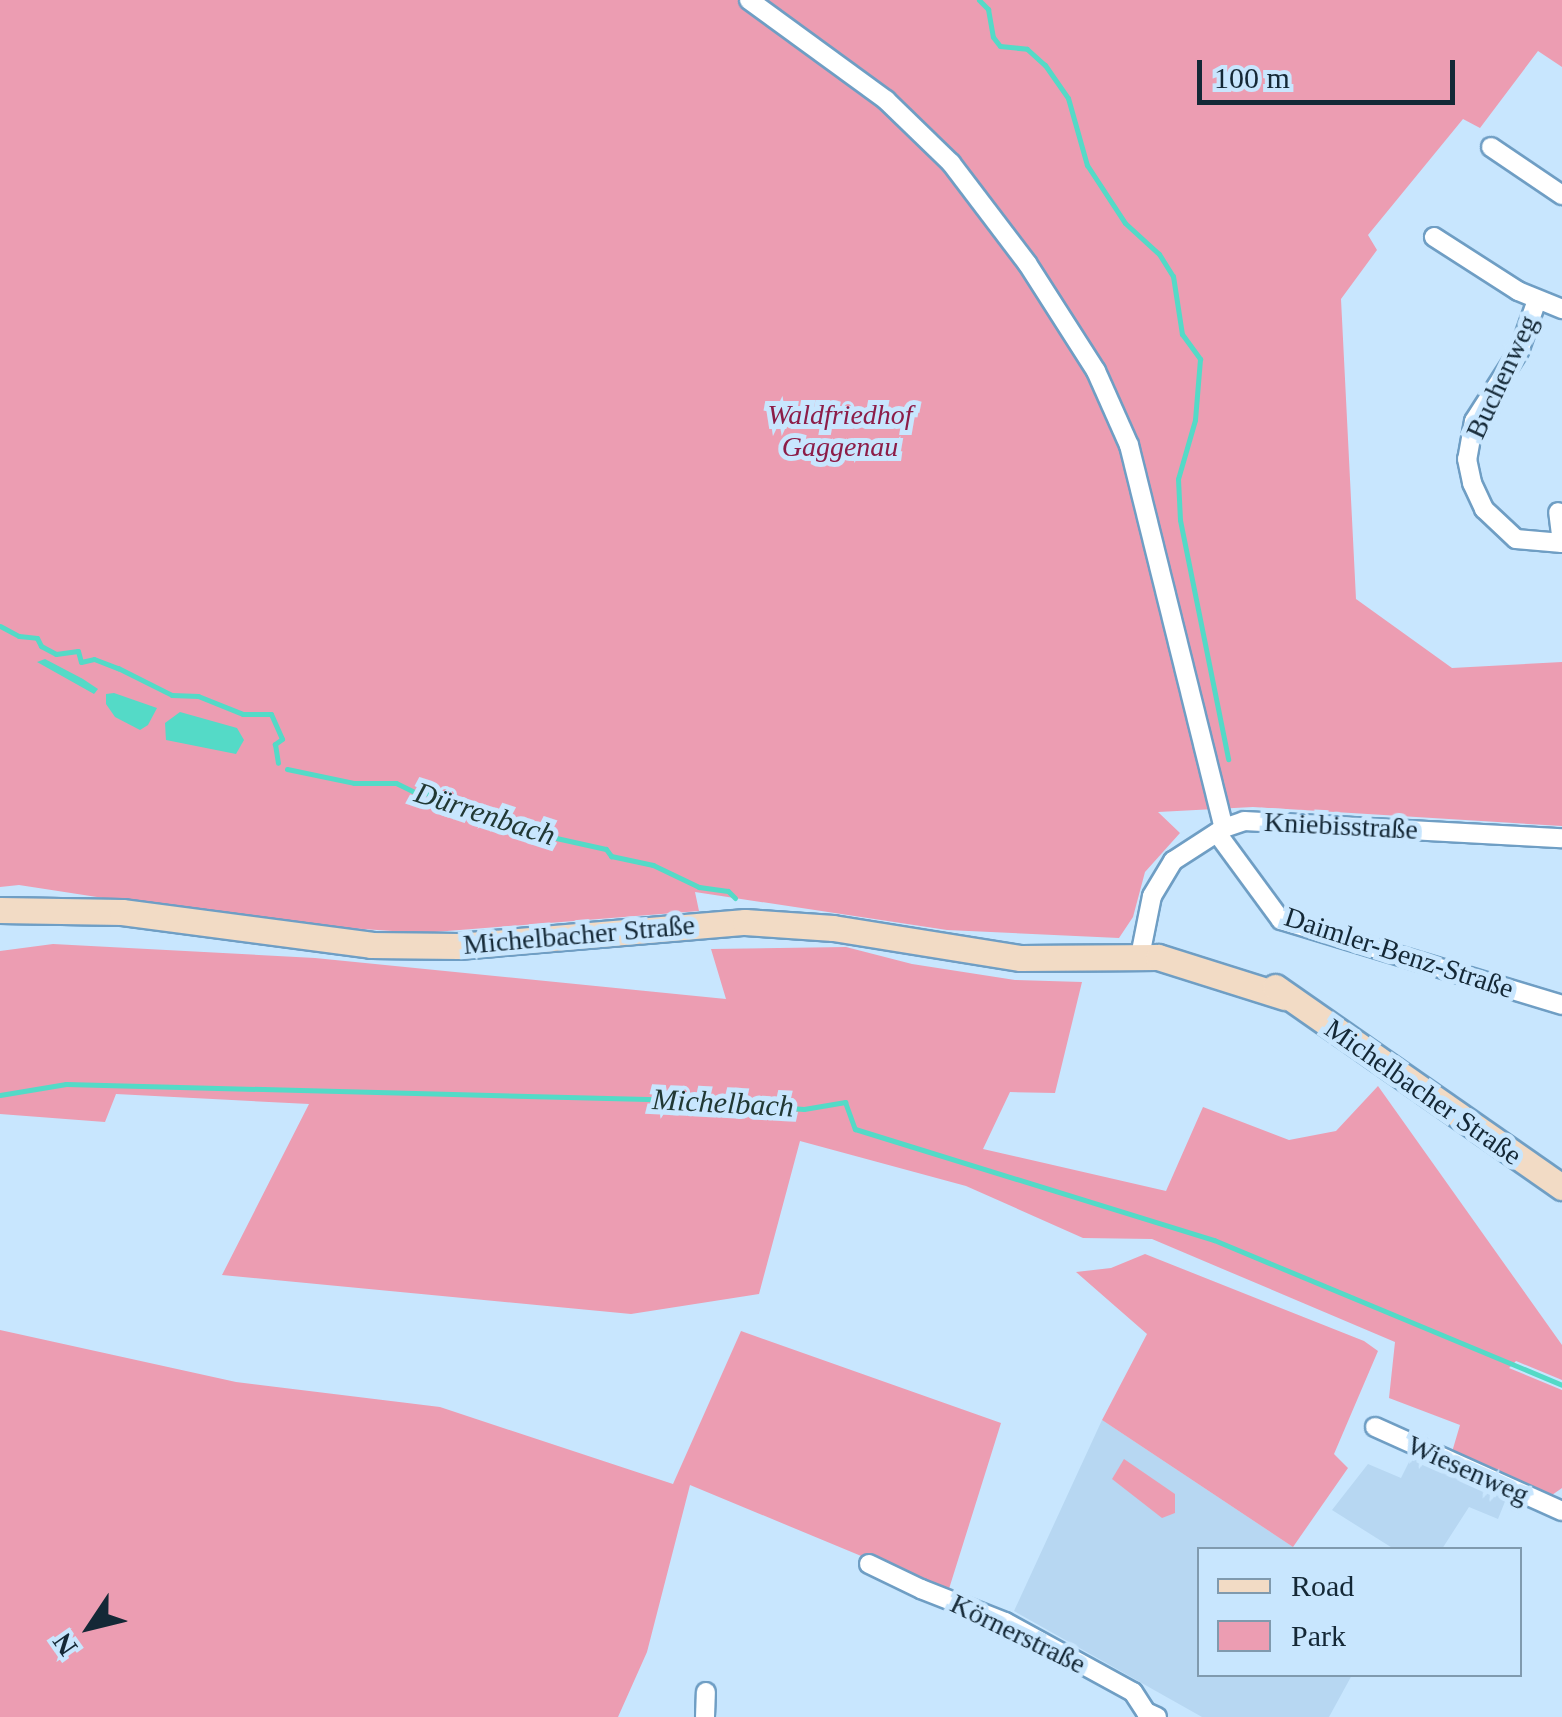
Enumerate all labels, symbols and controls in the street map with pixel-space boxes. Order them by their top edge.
scale bar [1202,40,1460,102]
text: 100 m [1214,61,1290,94]
street label: Buchenweg [1459,310,1545,444]
park label: Waldfriedhof Gaggenau [767,398,913,464]
water label: Dürrenbach [410,774,560,854]
street label: Kniebisstraße [1263,805,1419,847]
street label: Daimler-Benz-Straße [1280,900,1518,1006]
street label: Michelbacher Straße [462,908,696,962]
street label: Michelbacher Straße [1318,1012,1528,1172]
water label: Michelbach [651,1081,795,1125]
street label: Wiesenweg [1402,1428,1534,1512]
legend [1197,1547,1522,1677]
text: Road [1291,1569,1354,1602]
north arrow [40,1577,140,1677]
street label: Körnerstraße [945,1587,1091,1681]
text: Park [1291,1619,1346,1652]
text: N [47,1627,84,1662]

